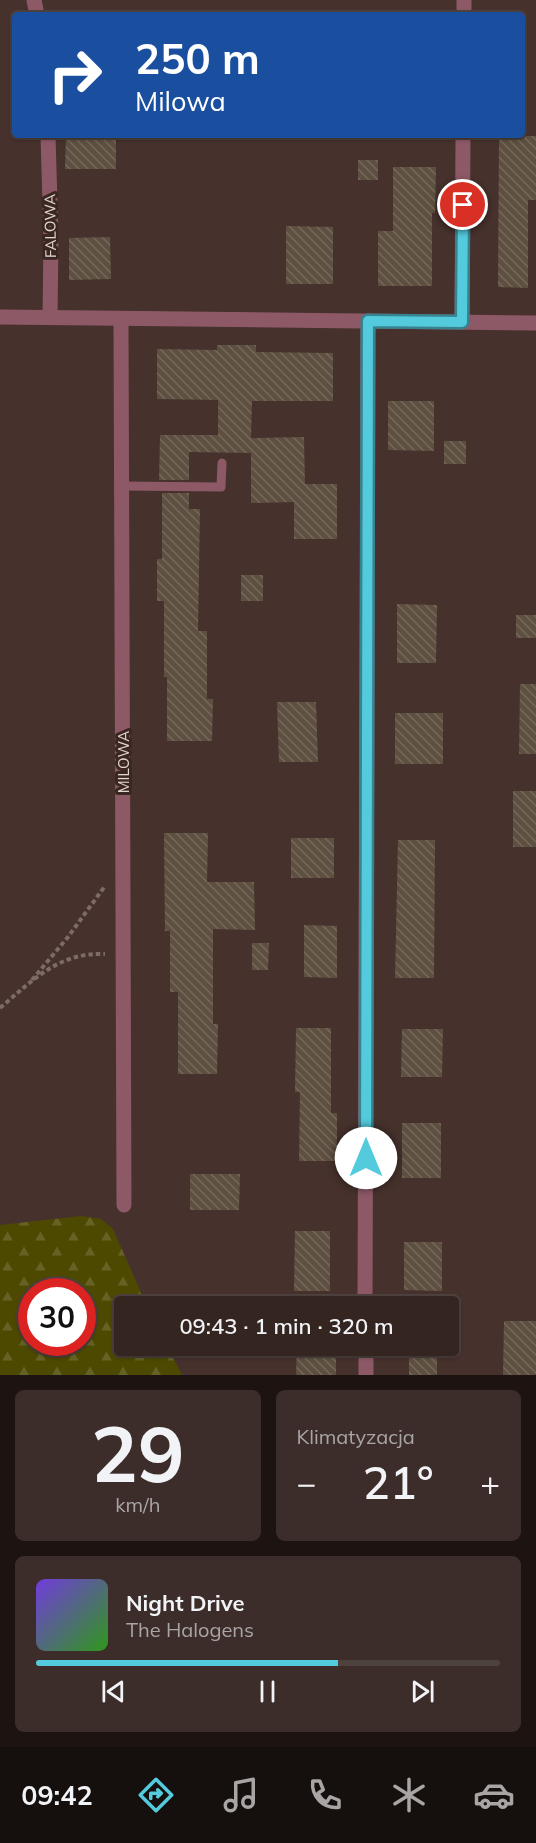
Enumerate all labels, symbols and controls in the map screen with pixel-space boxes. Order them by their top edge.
text: 250 m [135,32,260,85]
icon: right [36,36,114,114]
text: Milowa [135,84,226,118]
pin [437,179,488,230]
icon: arrive [446,188,479,221]
street label: FALOWA [40,194,60,258]
street label: MILOWA [114,731,133,793]
position arrow [334,1126,398,1190]
speed limit sign: 30 [18,1278,96,1356]
text: 09:43 · 1 min · 320 m [179,1312,394,1340]
text: 29 [91,1404,185,1502]
text: Klimatyzacja [297,1424,415,1449]
text: 21° [363,1454,434,1510]
text: − [297,1462,316,1503]
text: + [480,1462,500,1503]
text: km/h [115,1492,160,1517]
text: Night Drive [126,1589,245,1617]
text: The Halogens [126,1617,254,1642]
icon: previous [97,1675,130,1708]
icon: pause [251,1675,284,1708]
icon: next [406,1675,439,1708]
icon: directions [135,1774,177,1816]
icon: music [220,1774,262,1816]
icon: phone [304,1774,346,1816]
icon: climate [388,1774,430,1816]
icon: car [473,1774,515,1816]
text: 09:42 [21,1778,93,1812]

